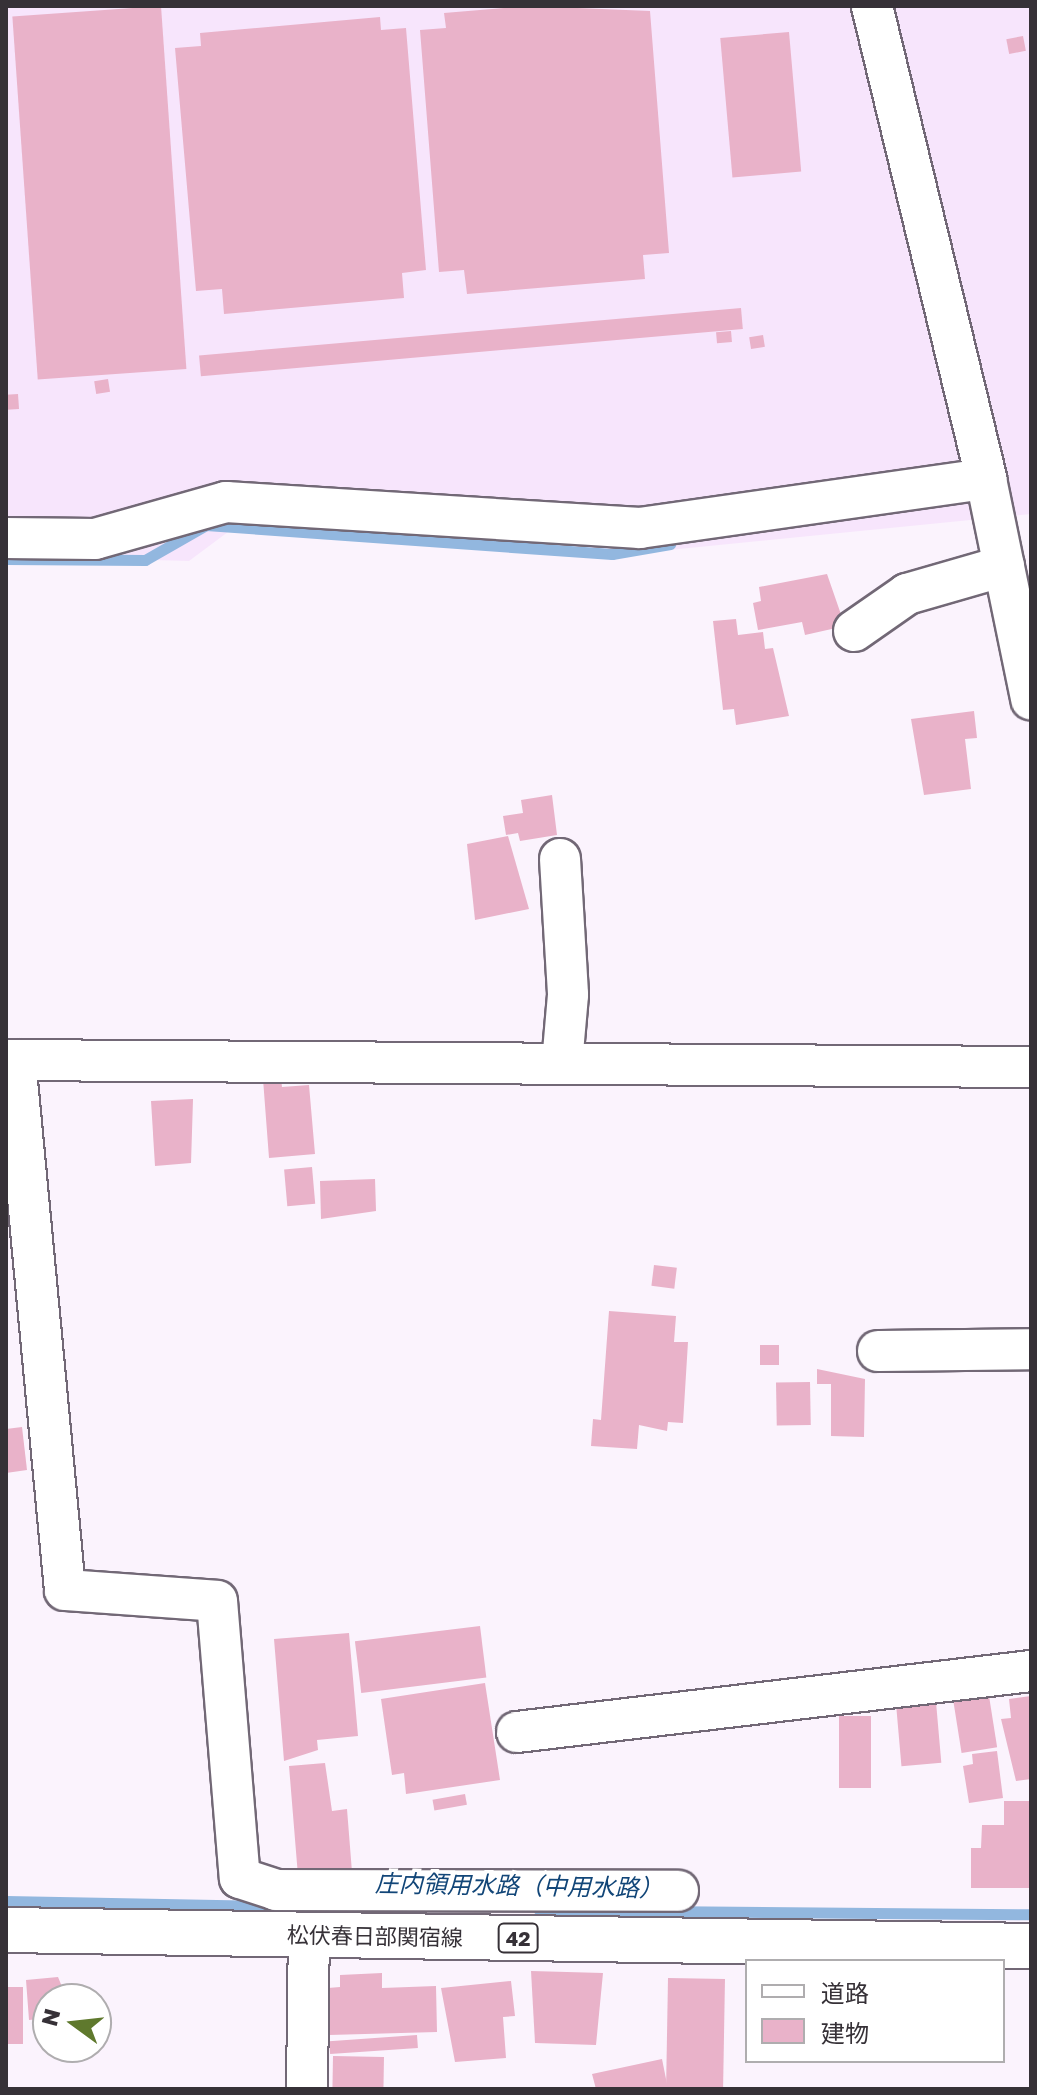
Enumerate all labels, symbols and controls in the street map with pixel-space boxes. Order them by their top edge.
water label: 庄内領用水路（中用水路） [375,1868,663,1902]
street label: 松伏春日部関宿線 [287,1921,463,1951]
road number: 42 [496,1922,540,1954]
legend [745,1959,1005,2063]
text: 道路 [821,1978,869,2007]
north arrow [32,1983,112,2063]
text: N [35,2006,65,2029]
text: 建物 [821,2018,869,2047]

